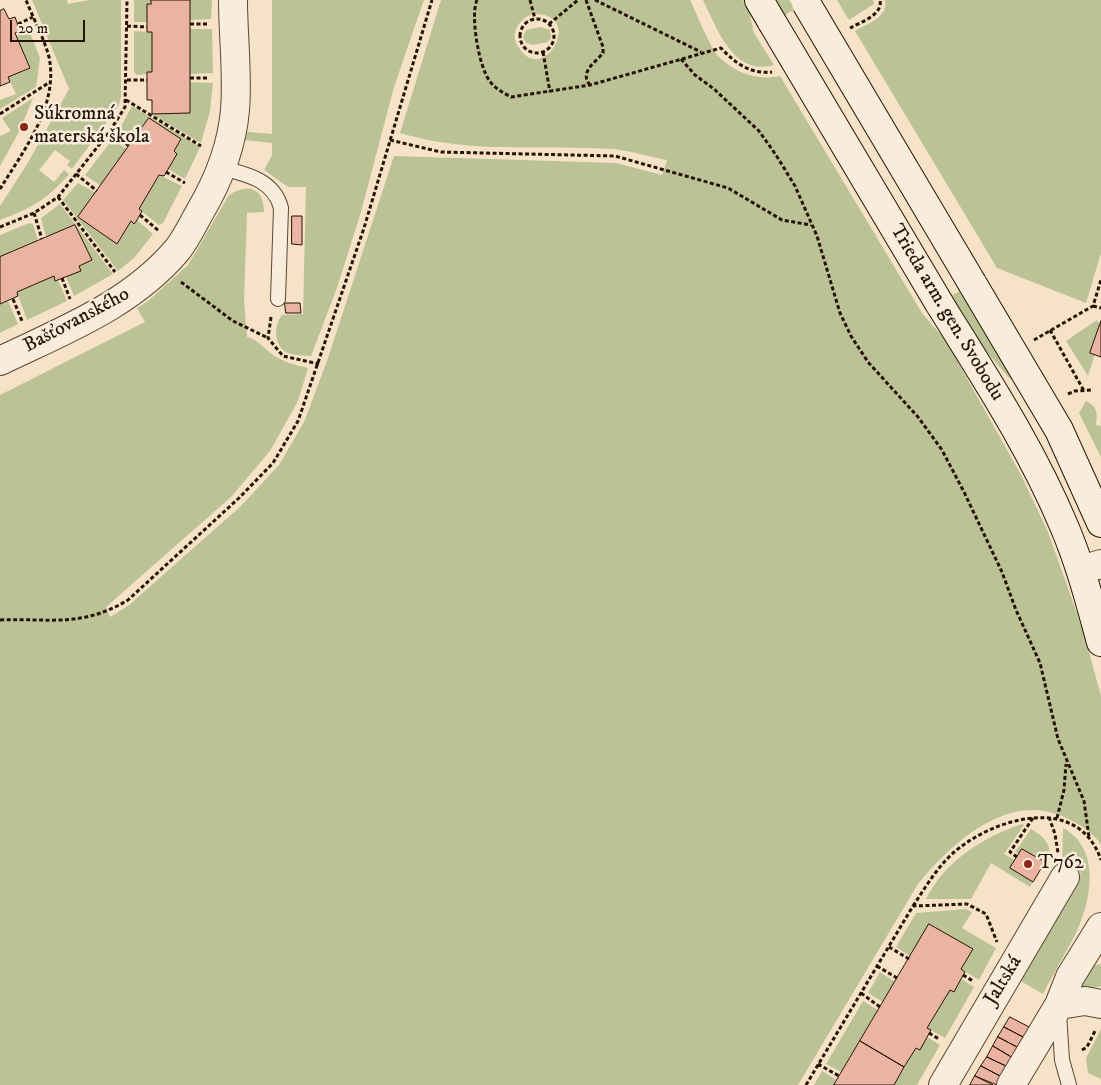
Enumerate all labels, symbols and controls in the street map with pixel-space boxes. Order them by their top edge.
scale bar [12,10,88,42]
text: 20 m [18,19,48,38]
place label: Súkromná materská škola [34,103,150,150]
marker: Súkromná materská škola [18,121,30,133]
street label: Trieda arm. gen. Svobodu [884,220,1008,406]
street label: Bašťovanského [20,283,134,359]
place label: T762 [1038,852,1084,876]
marker: T762 [1022,858,1034,870]
street label: Jaltská [980,952,1028,1010]

